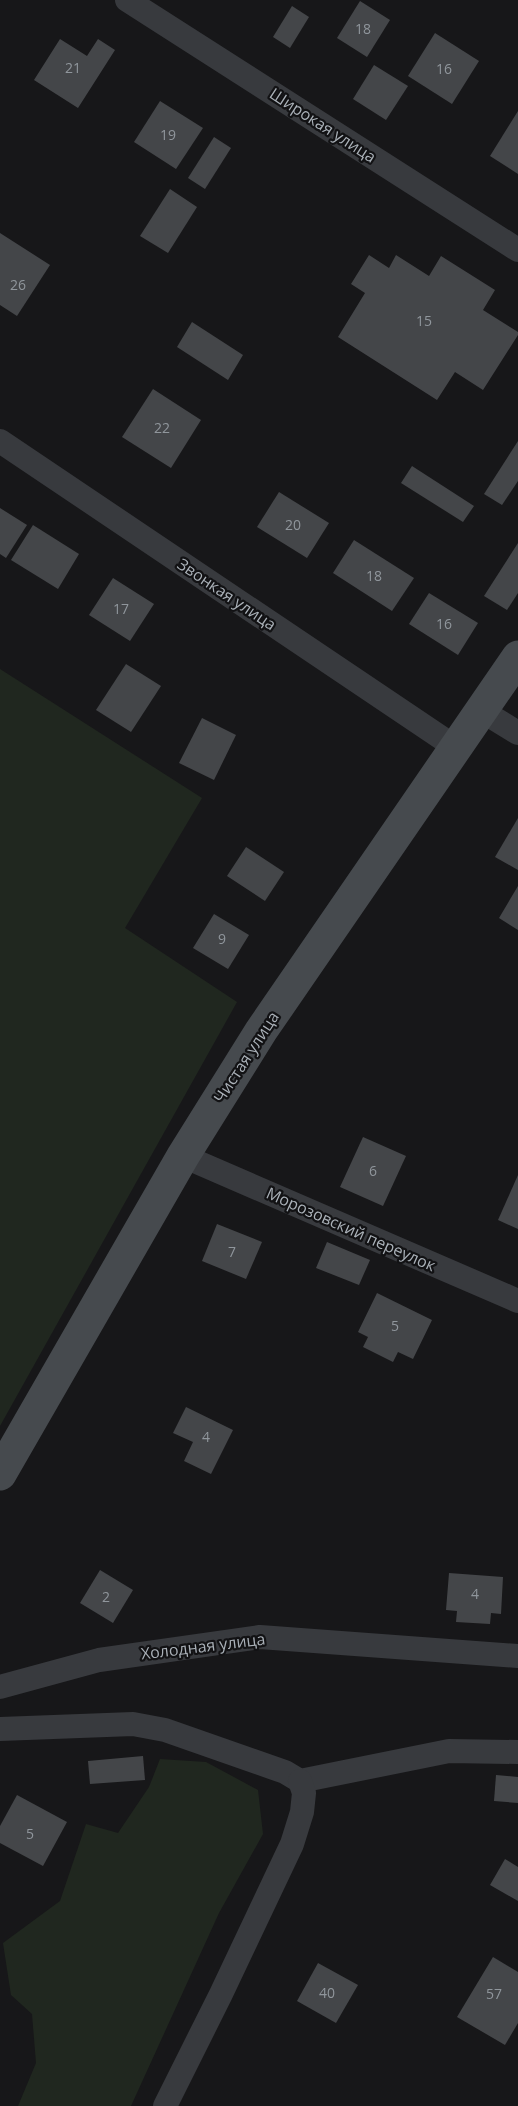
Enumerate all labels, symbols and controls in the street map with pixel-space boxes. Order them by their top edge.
house number: 18 [355,19,371,38]
house number: 21 [65,58,81,77]
house number: 16 [436,59,452,78]
street label: Широкая улица [266,82,380,168]
house number: 19 [160,125,176,144]
house number: 26 [10,275,26,294]
house number: 15 [416,311,432,330]
house number: 22 [154,418,170,437]
house number: 20 [285,515,301,534]
street label: Звонкая улица [173,553,281,635]
house number: 18 [366,566,382,585]
house number: 17 [113,599,129,618]
house number: 16 [436,614,452,633]
house number: 9 [218,929,226,948]
street label: Чистая улица [208,1007,284,1107]
house number: 6 [369,1161,377,1180]
street label: Морозовский переулок [263,1182,440,1277]
house number: 7 [228,1242,236,1261]
house number: 5 [391,1316,399,1335]
house number: 4 [202,1427,210,1446]
house number: 4 [471,1584,479,1603]
house number: 2 [102,1587,110,1606]
street label: Холодная улица [140,1627,266,1665]
house number: 5 [26,1824,34,1843]
house number: 40 [319,1983,335,2002]
house number: 57 [486,1984,502,2003]

